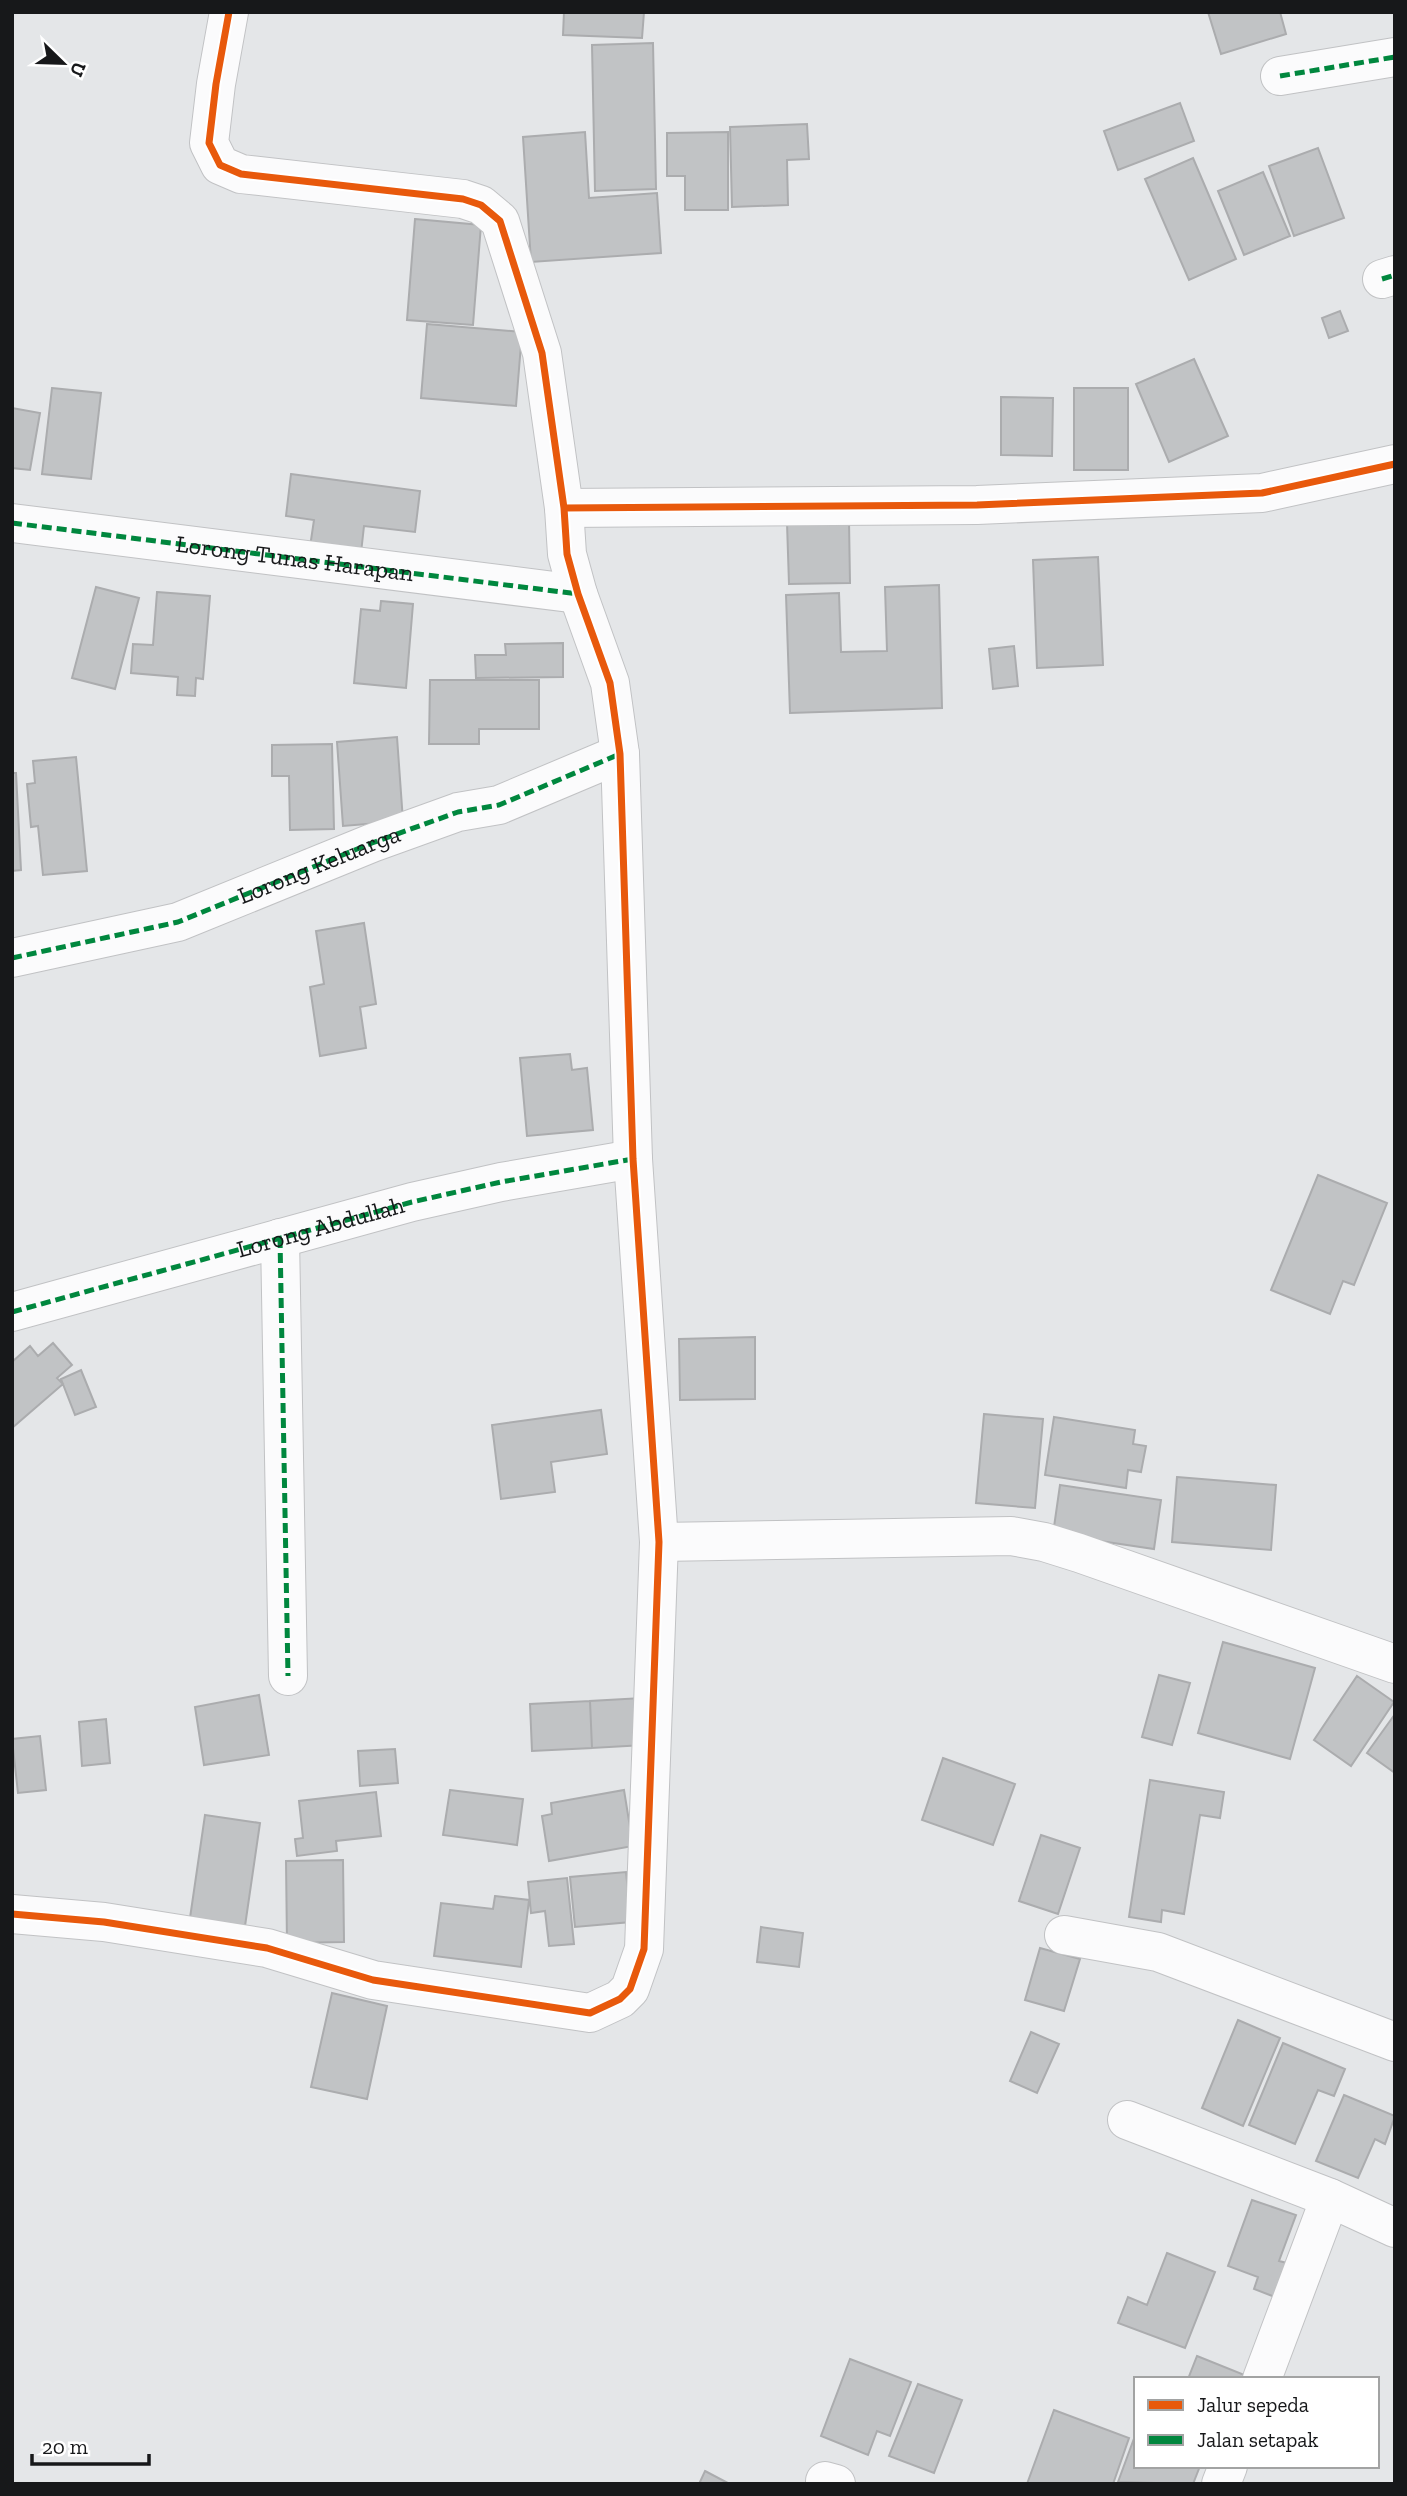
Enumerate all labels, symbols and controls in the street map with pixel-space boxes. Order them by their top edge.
north arrow [28,28,98,98]
text: U [65,59,91,81]
street label: Lorong Tunas Harapan [174,529,416,587]
street label: Lorong Keluarga [233,819,404,910]
street label: Lorong Abdullah [233,1190,408,1263]
legend [1134,2377,1379,2468]
text: Jalur sepeda [1197,2392,1309,2417]
scale bar [32,2422,149,2466]
text: Jalan setapak [1197,2427,1318,2452]
text: 20 m [42,2434,88,2459]

